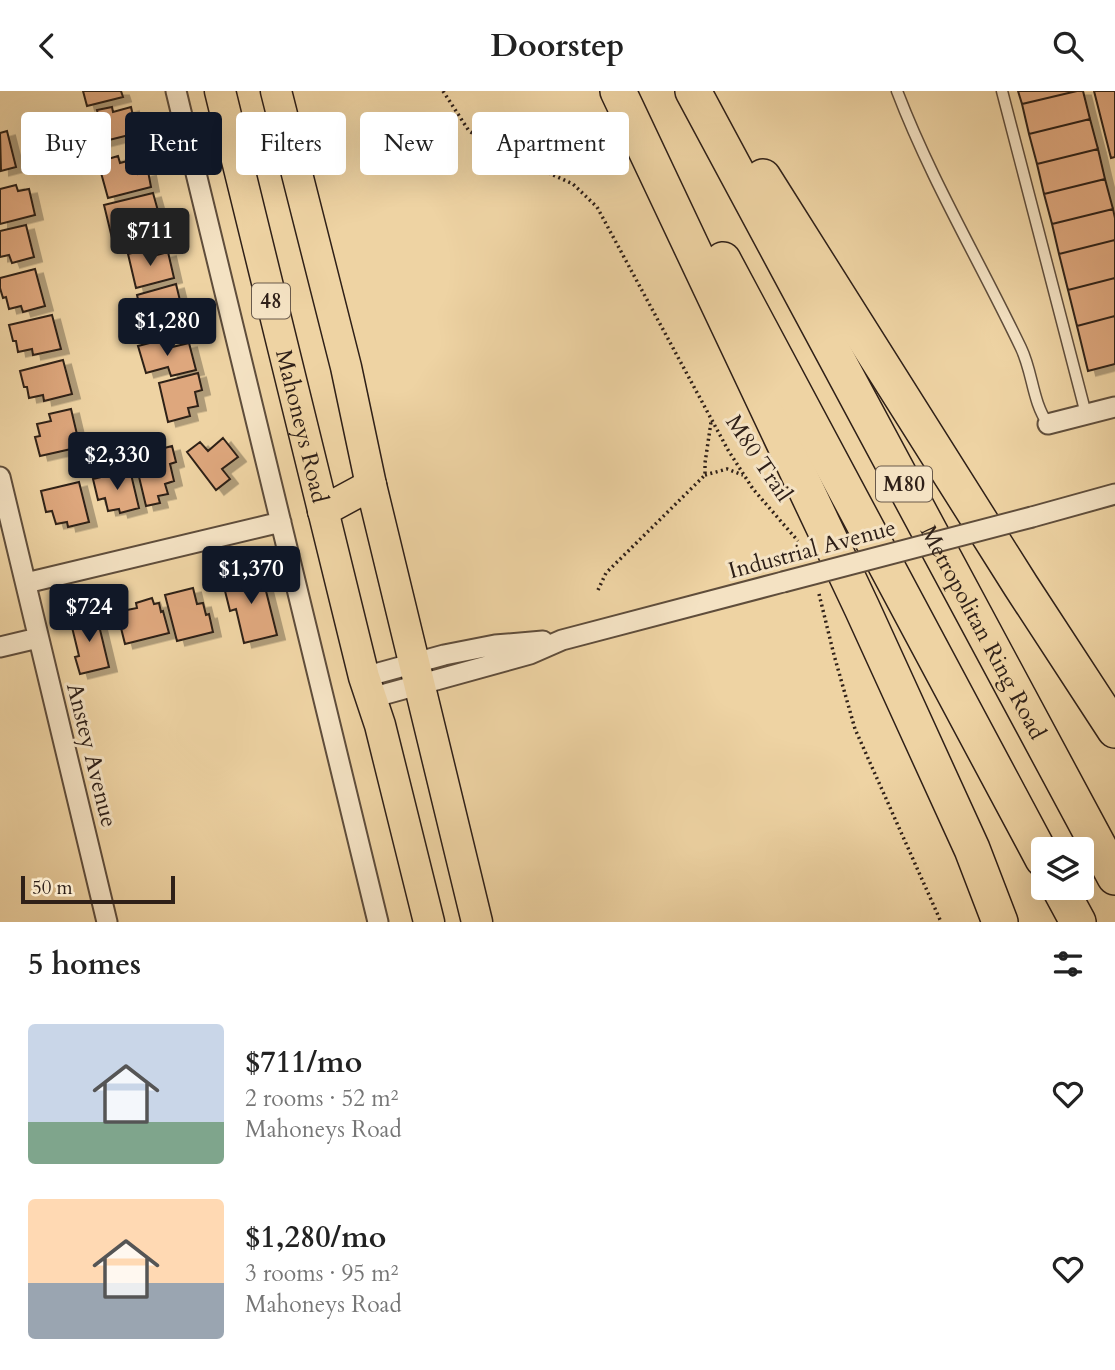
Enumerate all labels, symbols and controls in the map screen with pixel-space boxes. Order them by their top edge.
text: Doorstep [491,24,624,68]
icon: back [28,27,66,65]
icon: search [1049,27,1087,65]
chip: Buy [21,112,111,175]
chip: Rent [125,112,222,175]
chip: Filters [236,112,346,175]
chip: New [360,112,458,175]
chip: Apartment [472,112,629,175]
pin: $711 [109,209,191,268]
text: $711 [126,215,174,246]
road number: 48 [252,283,290,319]
pin: $1,280 [110,299,224,358]
text: $1,280 [134,305,200,336]
street label: Mahoneys Road [269,346,336,507]
street label: M80 Trail [718,408,800,508]
pin: $2,330 [60,433,174,492]
text: $2,330 [84,439,150,470]
road number: M80 [876,467,932,501]
street label: Industrial Avenue [725,512,899,586]
street label: Metropolitan Ring Road [913,519,1054,745]
pin: $1,370 [194,547,308,606]
text: $1,370 [218,553,284,584]
pin: $724 [48,585,130,644]
text: $724 [65,591,113,622]
street label: Anstey Avenue [59,680,125,830]
map controls [1031,837,1094,900]
button: layers [1031,837,1094,900]
scale bar [21,873,175,905]
text: 50 m [32,875,73,901]
text: 5 homes [28,944,141,985]
icon: filters [1049,945,1087,983]
text: $711/mo [245,1042,362,1083]
icon: home [84,1052,168,1136]
icon: heart [1049,1075,1087,1113]
text: 2 rooms · 52 m² [245,1083,398,1114]
text: Mahoneys Road [245,1114,402,1145]
text: $1,280/mo [245,1217,386,1258]
icon: home [84,1227,168,1311]
icon: heart [1049,1250,1087,1288]
text: 3 rooms · 95 m² [245,1258,398,1289]
text: Mahoneys Road [245,1289,402,1320]

